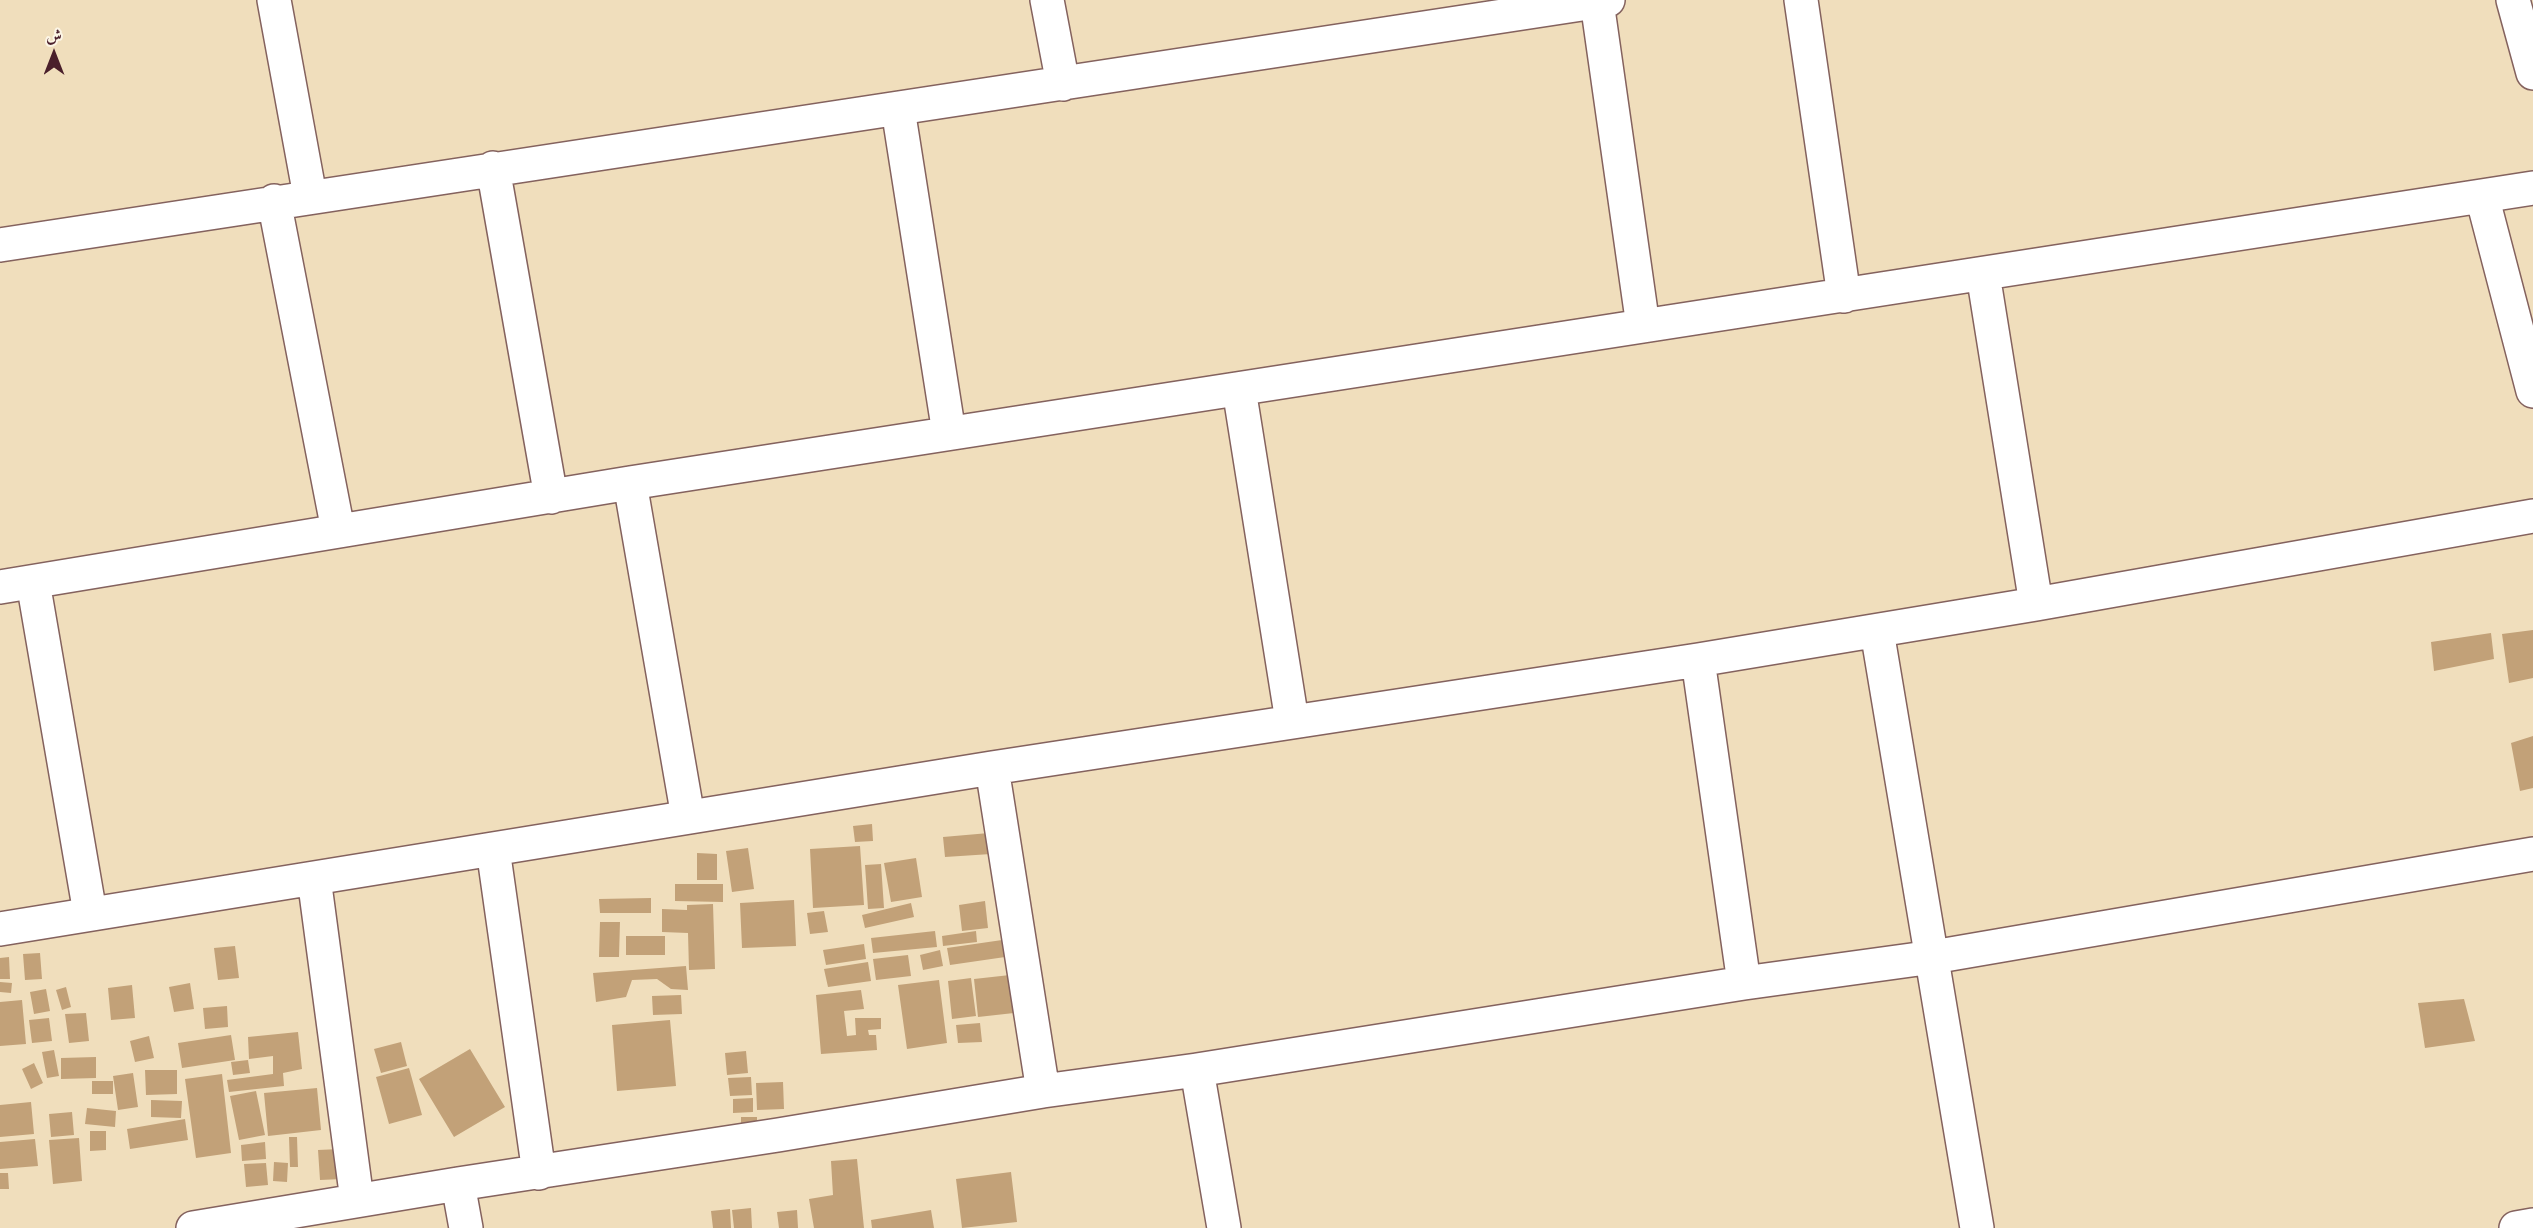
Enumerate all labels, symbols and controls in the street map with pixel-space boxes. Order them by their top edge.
north arrow [24,24,84,84]
text: ش [46,25,62,46]

